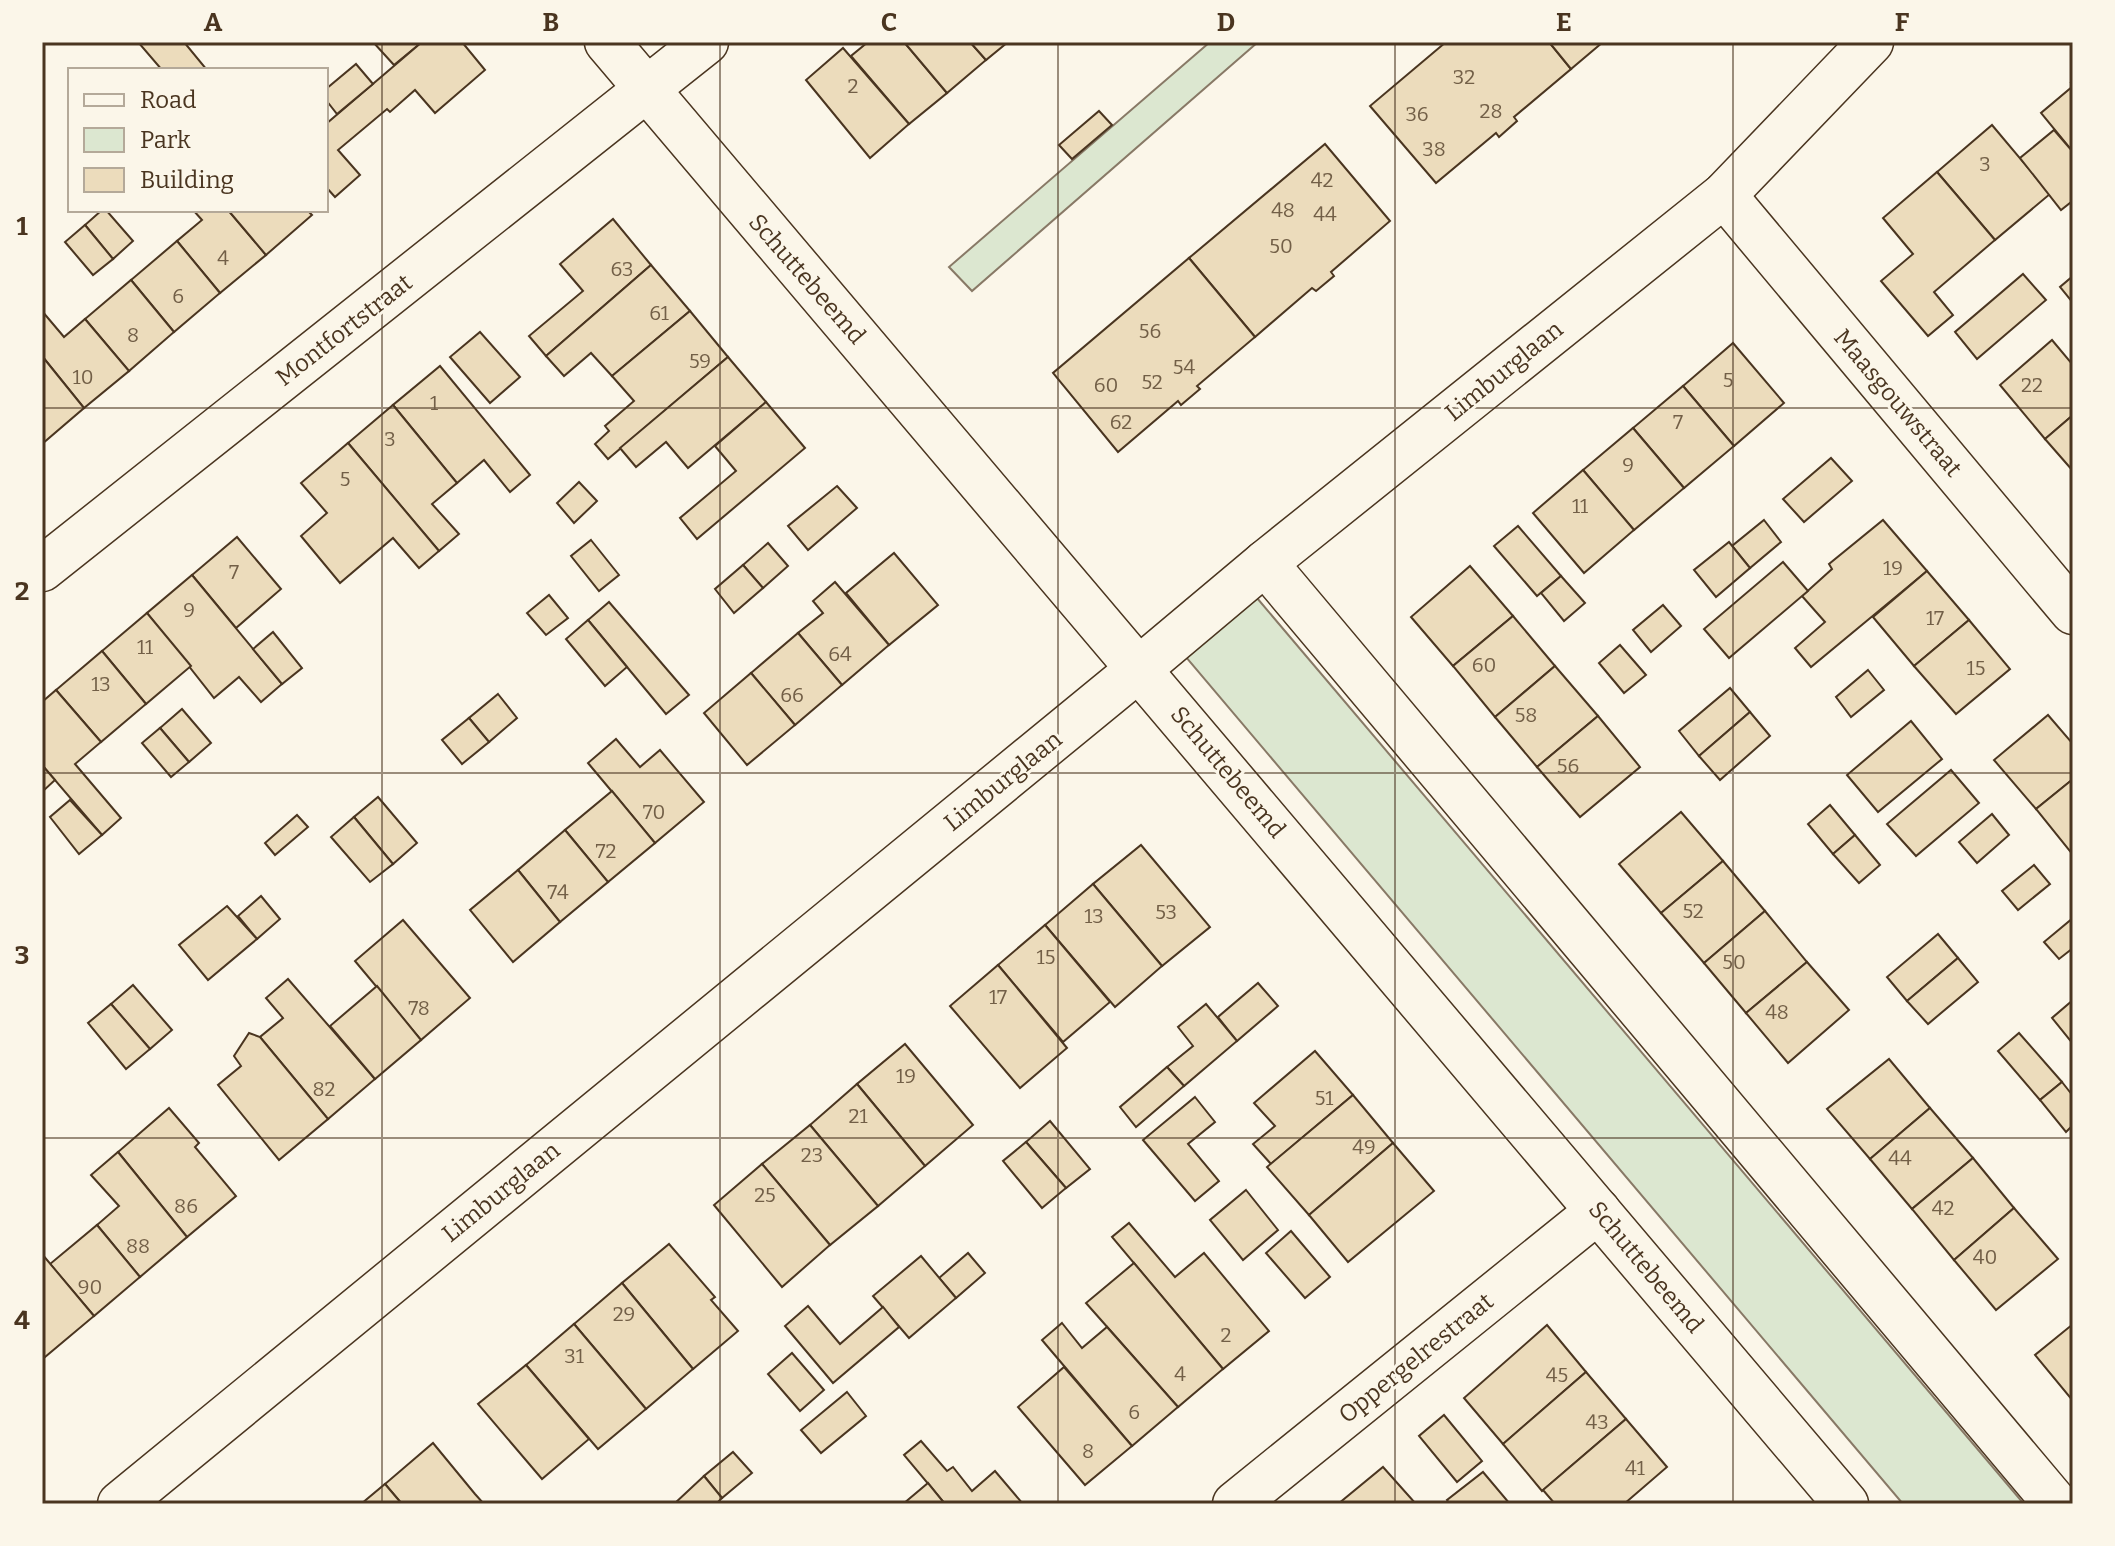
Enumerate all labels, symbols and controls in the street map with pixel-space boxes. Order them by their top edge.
text: A [204,7,223,38]
text: B [543,7,559,38]
text: C [881,7,897,38]
text: D [1217,7,1235,38]
text: E [1556,7,1572,38]
text: F [1895,7,1910,38]
house number: 32 [1453,65,1475,89]
legend [68,68,328,212]
house number: 2 [848,74,858,98]
text: Road [140,86,196,114]
house number: 28 [1480,99,1502,123]
house number: 36 [1405,102,1429,126]
text: Park [140,126,191,154]
house number: 38 [1422,137,1446,161]
house number: 3 [1979,152,1991,176]
text: Building [140,166,234,194]
house number: 42 [1311,168,1333,192]
house number: 48 [1271,198,1295,222]
house number: 44 [1313,202,1337,226]
street label: Schuttebeemd [743,208,871,350]
text: 1 [16,211,28,242]
house number: 50 [1269,234,1293,258]
house number: 4 [217,246,229,270]
house number: 63 [611,257,633,281]
street label: Montfortstraat [271,268,418,392]
house number: 6 [172,284,184,308]
house number: 61 [649,301,669,325]
street label: Limburglaan [1440,315,1568,427]
house number: 56 [1139,319,1161,343]
house number: 8 [127,323,139,347]
street label: Maasgouwstraat [1828,324,1968,483]
house number: 59 [689,349,711,373]
house number: 54 [1173,355,1195,379]
house number: 10 [73,365,93,389]
house number: 5 [1723,368,1733,392]
house number: 52 [1141,370,1163,394]
house number: 60 [1094,373,1118,397]
house number: 22 [2021,373,2043,397]
house number: 1 [430,391,438,415]
house number: 62 [1110,410,1132,434]
house number: 7 [1673,410,1683,434]
house number: 3 [384,427,396,451]
house number: 9 [1622,453,1634,477]
house number: 5 [340,467,350,491]
house number: 11 [1572,494,1588,518]
house number: 19 [1883,556,1903,580]
house number: 7 [229,560,239,584]
text: 2 [15,576,29,607]
house number: 9 [183,598,195,622]
house number: 17 [1926,606,1944,630]
house number: 11 [137,635,153,659]
house number: 64 [828,642,852,666]
house number: 60 [1472,653,1496,677]
house number: 15 [1967,656,1985,680]
house number: 13 [91,672,111,696]
house number: 66 [780,683,804,707]
street label: Schuttebeemd [1165,700,1291,844]
house number: 58 [1515,703,1537,727]
street label: Limburglaan [939,725,1067,837]
house number: 56 [1557,754,1579,778]
house number: 70 [643,800,665,824]
house number: 72 [596,839,616,863]
house number: 74 [547,880,569,904]
house number: 52 [1682,899,1704,923]
house number: 53 [1155,900,1177,924]
house number: 13 [1084,904,1104,928]
text: 3 [15,940,29,971]
house number: 15 [1037,945,1055,969]
house number: 50 [1722,950,1746,974]
house number: 17 [989,985,1007,1009]
house number: 78 [408,996,430,1020]
house number: 48 [1765,1000,1789,1024]
house number: 19 [896,1064,916,1088]
house number: 82 [313,1077,335,1101]
house number: 51 [1315,1086,1333,1110]
house number: 21 [849,1104,868,1128]
house number: 49 [1352,1135,1376,1159]
street label: Limburglaan [437,1136,565,1248]
house number: 23 [801,1143,823,1167]
house number: 44 [1888,1146,1912,1170]
house number: 25 [754,1183,776,1207]
house number: 86 [174,1194,198,1218]
street label: Schuttebeemd [1583,1195,1709,1339]
house number: 42 [1932,1196,1954,1220]
house number: 88 [126,1234,150,1258]
house number: 40 [1973,1245,1997,1269]
house number: 90 [78,1275,102,1299]
street label: Oppergelrestraat [1333,1287,1499,1429]
house number: 29 [613,1302,635,1326]
text: 4 [14,1305,30,1336]
house number: 2 [1221,1323,1231,1347]
house number: 31 [564,1344,584,1368]
house number: 4 [1174,1362,1186,1386]
house number: 45 [1546,1363,1568,1387]
house number: 6 [1128,1400,1140,1424]
house number: 43 [1585,1410,1609,1434]
house number: 8 [1082,1439,1094,1463]
house number: 41 [1625,1456,1645,1480]

